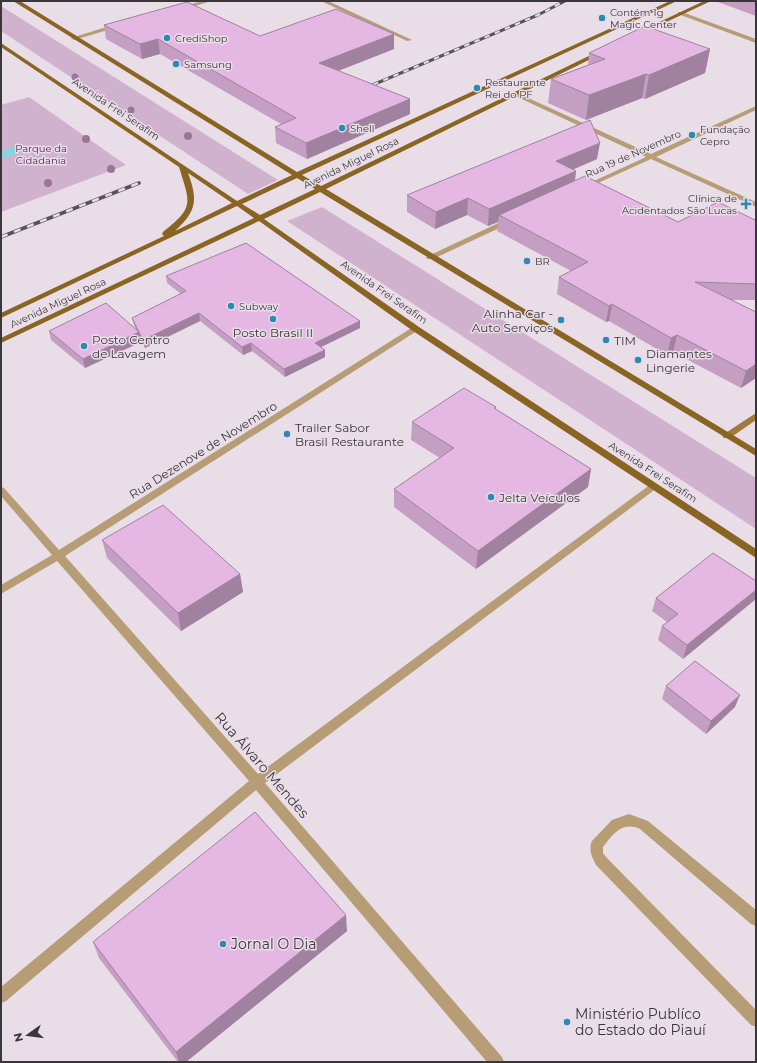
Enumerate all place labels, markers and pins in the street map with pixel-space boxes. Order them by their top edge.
place label: Contém 1g Magic Center [610,6,677,31]
marker: Contém 1g Magic Center [597,13,607,23]
place label: CrediShop [175,32,228,45]
marker: CrediShop [162,33,172,43]
place label: Samsung [184,58,232,71]
marker: Samsung [171,59,181,69]
place label: Restaurante Rei do PF [485,76,546,101]
marker: Restaurante Rei do PF [472,83,482,93]
place label: Shell [350,122,374,135]
marker: Shell [337,123,347,133]
place label: Fundação Cepro [700,123,750,148]
marker: Fundação Cepro [687,130,697,140]
place label: Clínica de Acidentados São Lucas [622,192,737,217]
marker: Clínica de Acidentados São Lucas [740,198,752,210]
place label: BR [535,255,550,268]
marker: BR [522,256,532,266]
place label: Subway [239,300,279,313]
marker: Subway [226,301,236,311]
place label: Alinha Car - Auto Serviços [472,306,553,335]
marker: Posto Brasil II [268,314,278,324]
marker: Alinha Car - Auto Serviços [556,315,566,325]
place label: Posto Brasil II [233,325,313,340]
place label: Posto Centro de Lavagem [92,332,170,361]
place label: TIM [614,333,636,348]
marker: TIM [601,335,611,345]
marker: Posto Centro de Lavagem [79,341,89,351]
place label: Diamantes Lingerie [646,346,712,375]
marker: Diamantes Lingerie [633,355,643,365]
place label: Trailer Sabor Brasil Restaurante [295,420,404,449]
marker: Trailer Sabor Brasil Restaurante [282,429,292,439]
place label: Jelta Veículos [498,490,580,505]
marker: Jelta Veículos [486,492,496,502]
place label: Jornal O Dia [230,935,316,953]
marker: Jornal O Dia [218,939,228,949]
place label: Ministério Publíco do Estado do Piauí [575,1005,707,1039]
marker: Ministério Publíco do Estado do Piauí [562,1017,572,1027]

